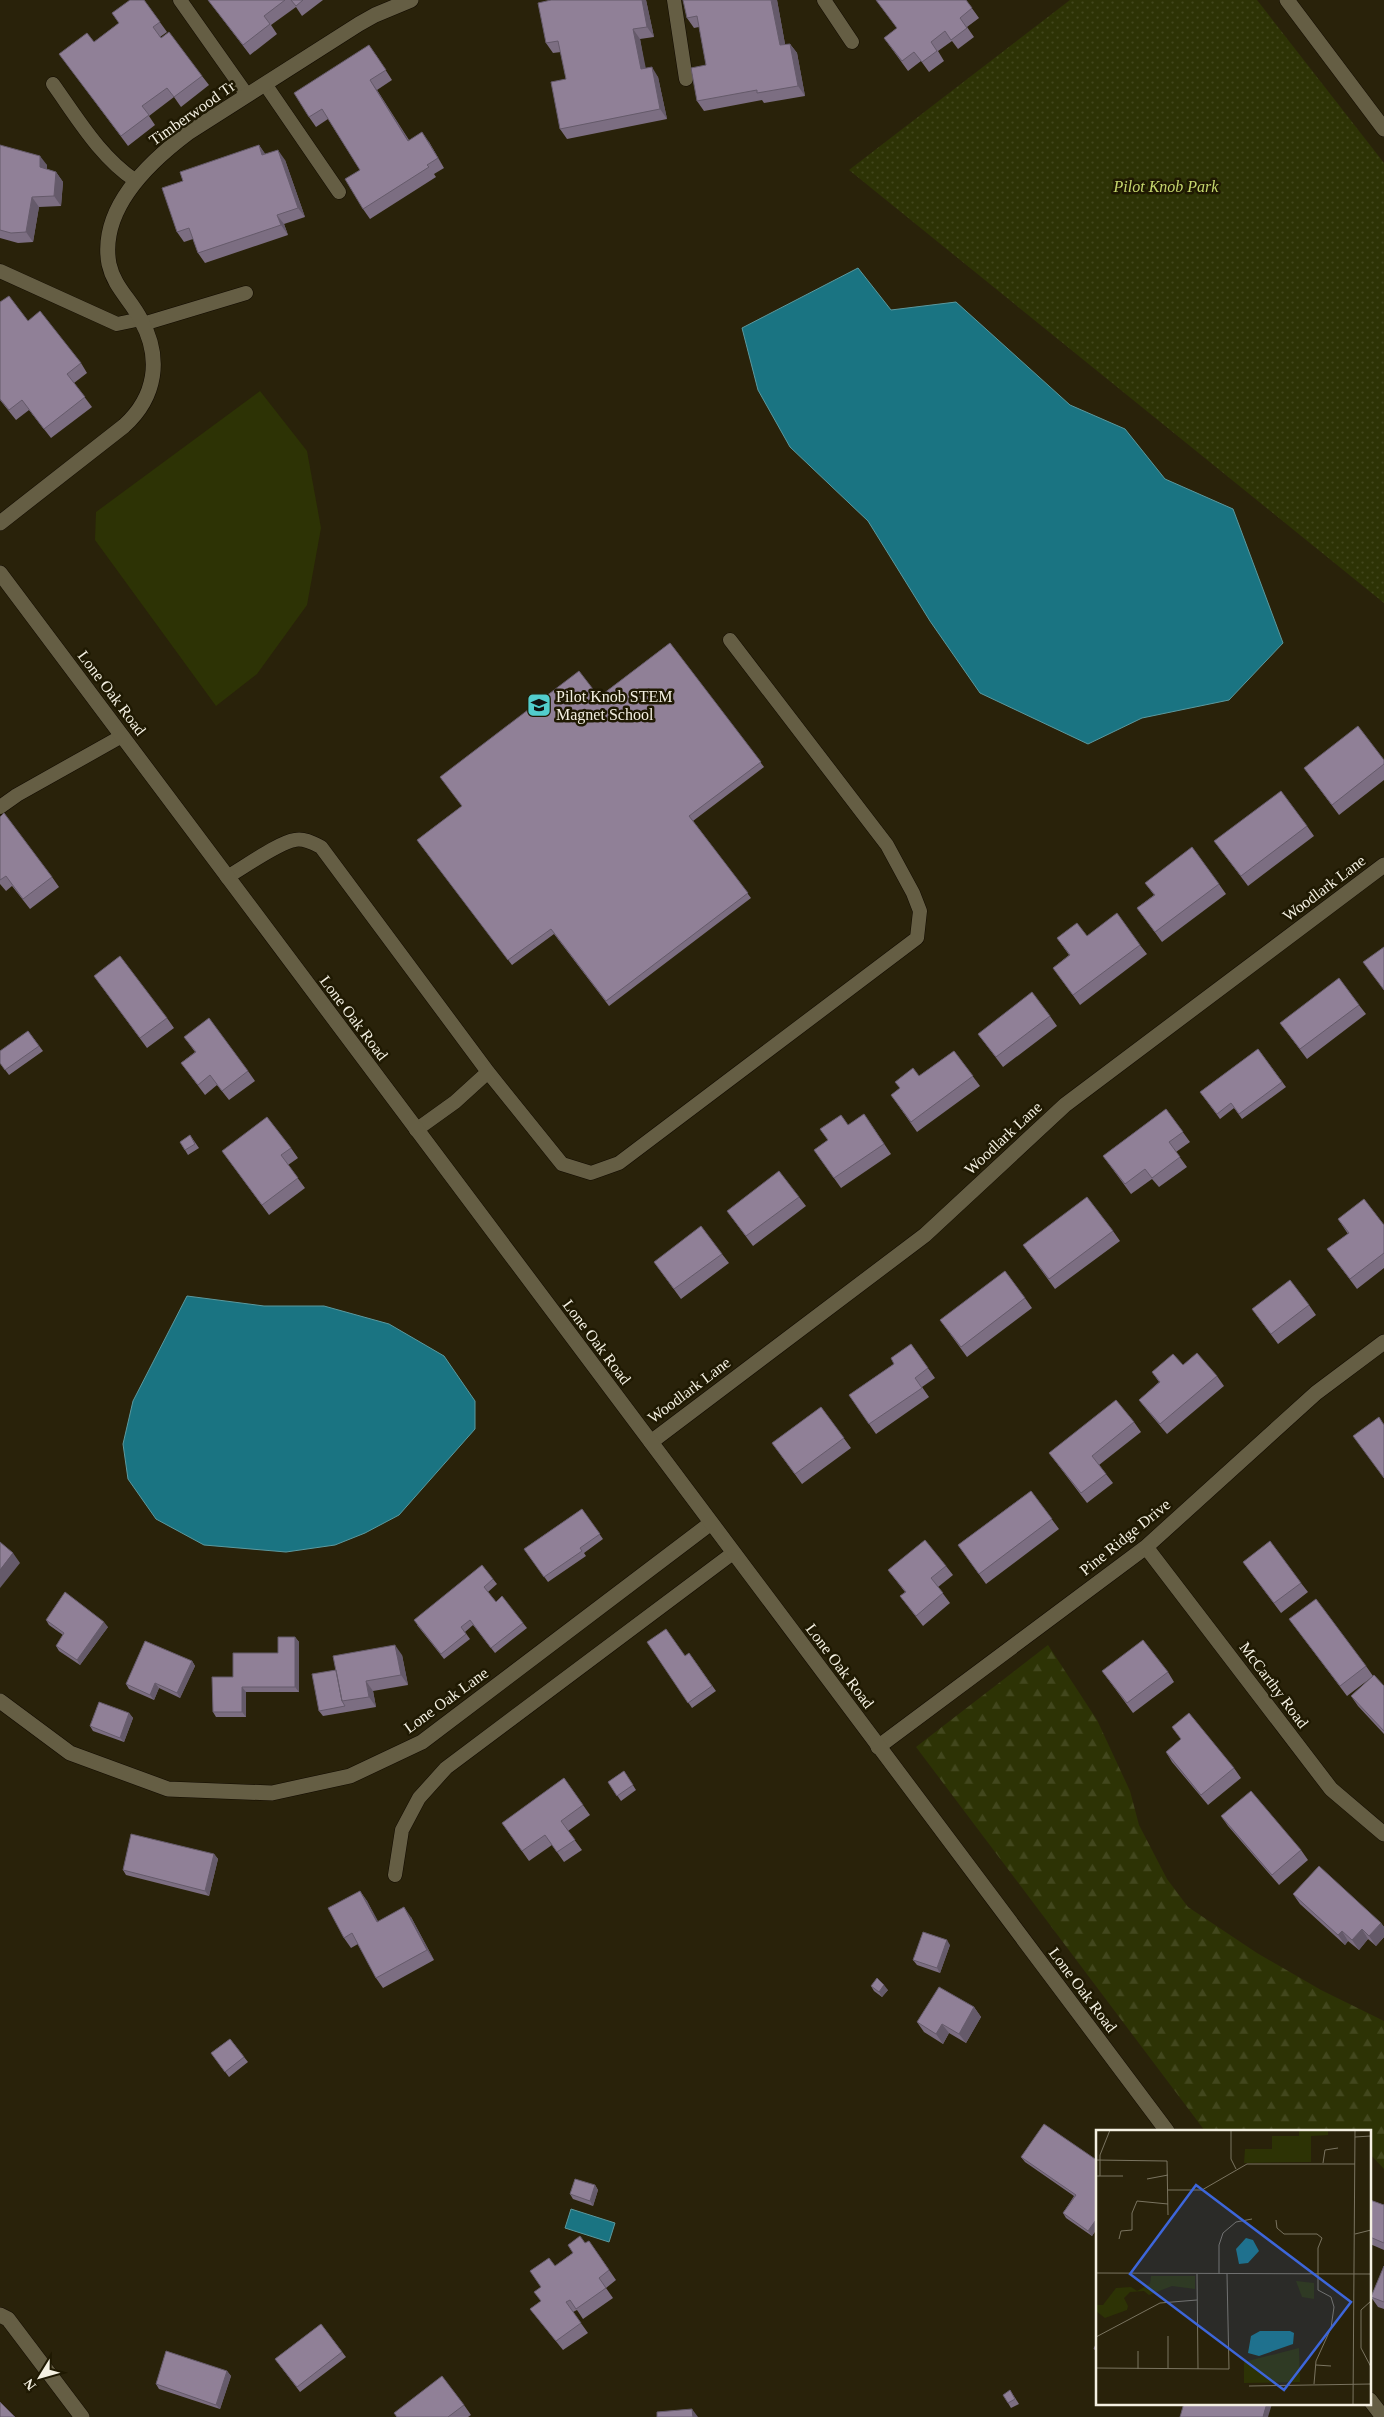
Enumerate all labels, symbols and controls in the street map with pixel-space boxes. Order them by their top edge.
street label: Timberwood Tr [146,77,239,149]
park label: Pilot Knob Park [1113,178,1219,195]
street label: Lone Oak Road [75,647,149,739]
place label: Pilot Knob STEM Magnet School [556,688,672,724]
school or university icon: Pilot Knob STEM Magnet School [526,692,552,718]
street label: Woodlark Lane [1279,852,1369,924]
street label: Lone Oak Road [317,972,391,1064]
street label: Woodlark Lane [961,1098,1045,1178]
street label: Lone Oak Road [560,1296,634,1388]
street label: Woodlark Lane [644,1354,734,1426]
street label: Pine Ridge Drive [1076,1495,1174,1579]
street label: Lone Oak Road [803,1620,877,1712]
street label: McCarthy Road [1236,1639,1312,1732]
street label: Lone Oak Lane [401,1664,491,1736]
street label: Lone Oak Road [1046,1944,1120,2036]
inset map [1096,2130,1372,2404]
north arrow [15,2352,65,2402]
text: N [21,2376,39,2393]

